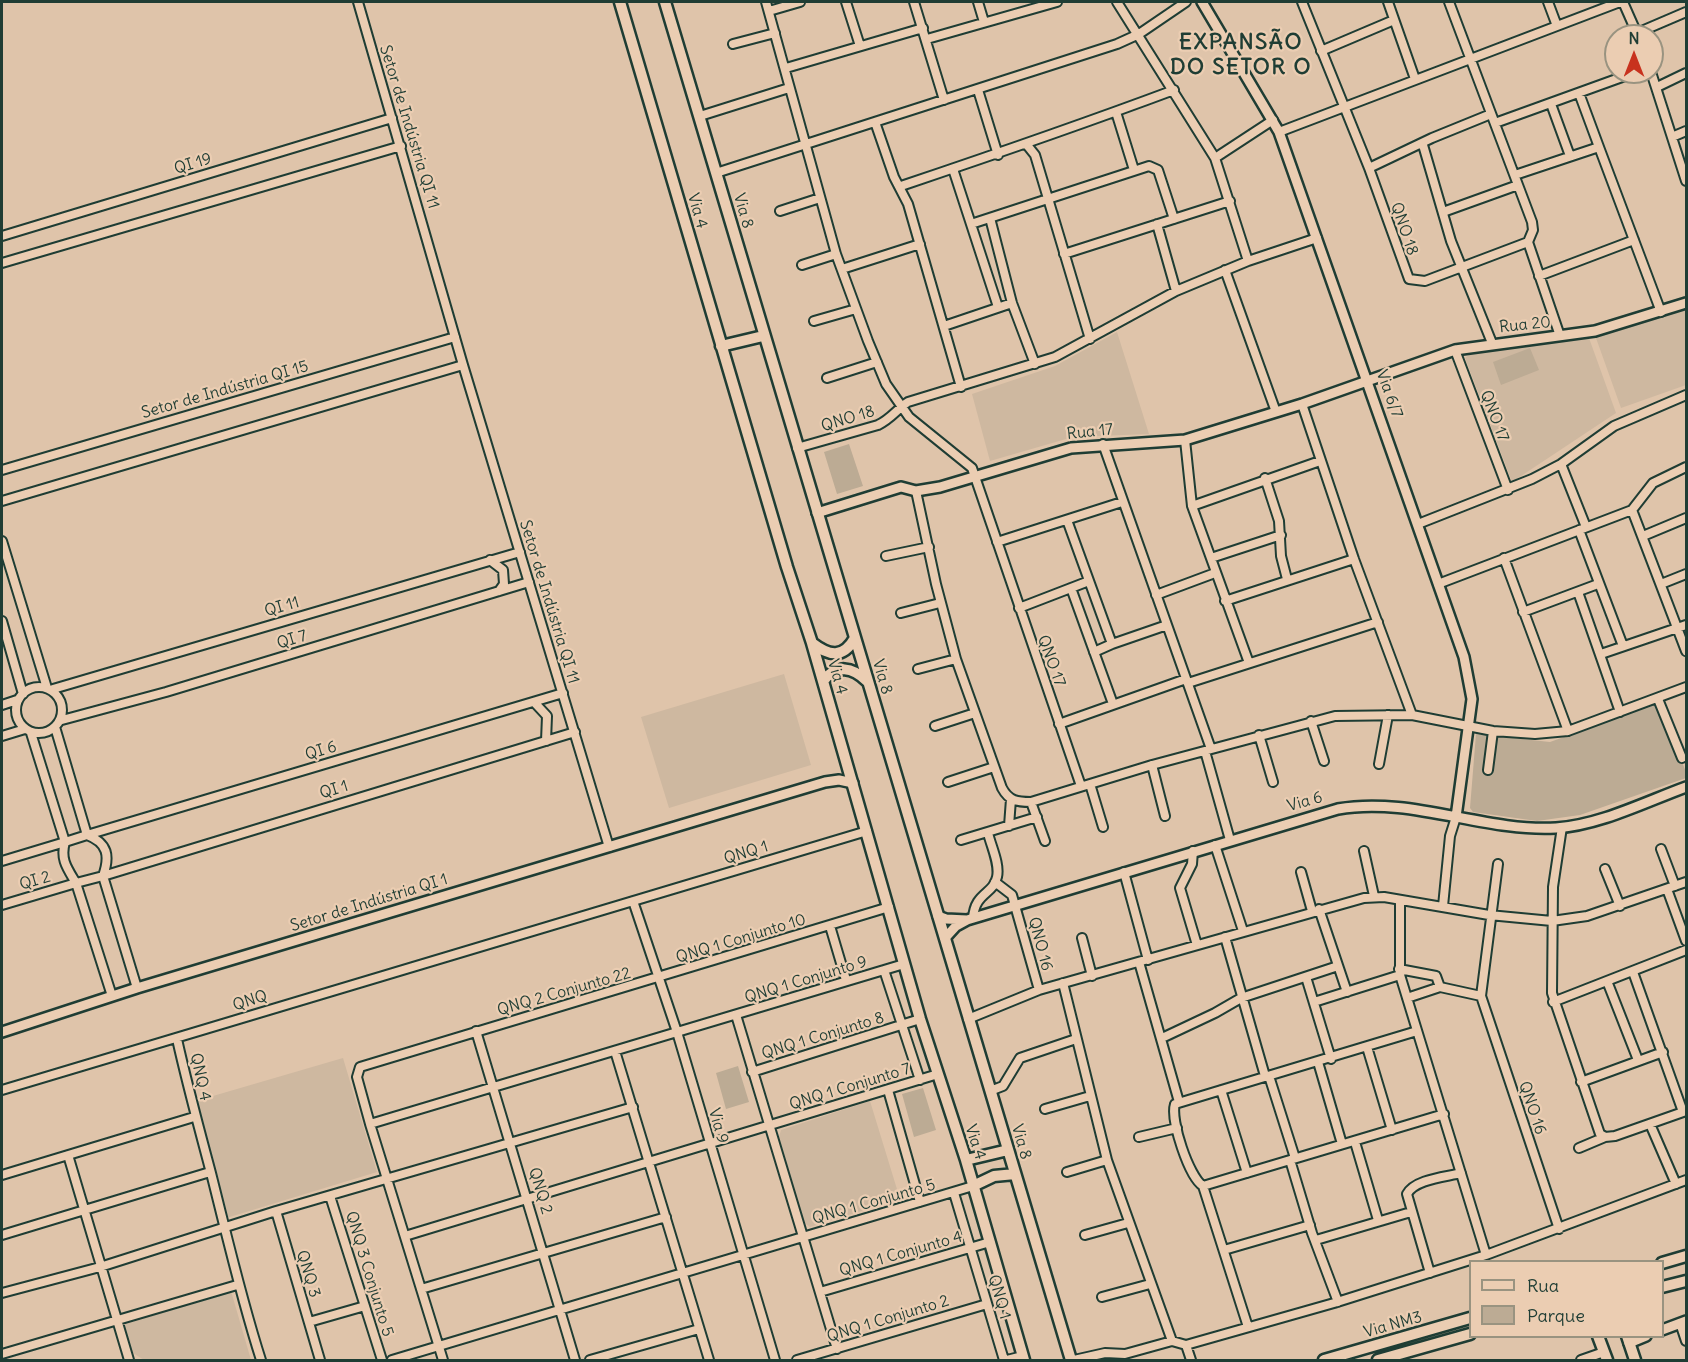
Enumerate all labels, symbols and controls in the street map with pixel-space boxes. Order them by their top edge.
north arrow [1604,24,1664,84]
text: N [1628,28,1640,48]
district label: EXPANSÃO DO SETOR O [1170,30,1312,82]
street label: Setor de Indústria QI 11 [375,43,443,211]
street label: QI 19 [172,149,214,179]
street label: Via 4 [683,191,711,231]
street label: Via 8 [729,191,757,231]
street label: QNO 18 [1386,200,1422,258]
street label: Rua 20 [1498,313,1552,337]
street label: Setor de Indústria QI 15 [139,357,311,423]
street label: Via 6/7 [1372,368,1406,420]
street label: QNO 17 [1475,388,1513,444]
street label: QNO 18 [819,402,877,436]
street label: Rua 17 [1066,420,1114,444]
street label: Setor de Indústria QI 11 [515,518,583,686]
street label: QI 11 [262,593,302,621]
street label: QI 7 [275,626,309,654]
street label: QNO 17 [1033,633,1069,689]
street label: Via 4 [823,657,851,697]
street label: Via 8 [868,657,896,697]
street label: QI 6 [303,737,339,765]
street label: QI 1 [317,777,351,803]
street label: Via 6 [1285,788,1325,816]
street label: QNQ 1 [722,837,770,869]
street label: QI 2 [17,867,53,895]
street label: Setor de Indústria QI 1 [288,870,450,936]
street label: QNQ 1 Conjunto 10 [674,910,808,968]
street label: QNO 16 [1024,915,1056,973]
street label: QNQ 1 Conjunto 9 [742,952,870,1008]
street label: QNQ 2 Conjunto 22 [495,964,633,1020]
street label: QNQ [230,986,270,1016]
street label: QNQ 1 Conjunto 8 [759,1008,887,1064]
street label: QNQ 4 [186,1051,214,1103]
street label: QNQ 1 Conjunto 7 [787,1059,913,1115]
street label: QNO 16 [1514,1079,1550,1137]
street label: Via 9 [704,1106,732,1146]
street label: Via 4 [960,1122,990,1162]
street label: Via 8 [1007,1122,1035,1162]
street label: QNQ 2 [524,1165,556,1217]
street label: QNQ 1 Conjunto 5 [810,1175,938,1229]
street label: QNQ 3 Conjunto 5 [341,1209,397,1339]
street label: QNQ 1 Conjunto 4 [837,1227,965,1281]
street label: QNQ 3 [292,1248,324,1300]
legend [1469,1260,1664,1338]
street label: QNQ 1 [984,1273,1014,1321]
text: Rua [1527,1274,1559,1297]
street label: QNQ 1 Conjunto 2 [825,1291,951,1347]
text: Parque [1527,1304,1585,1327]
street label: Via NM3 [1362,1308,1424,1342]

